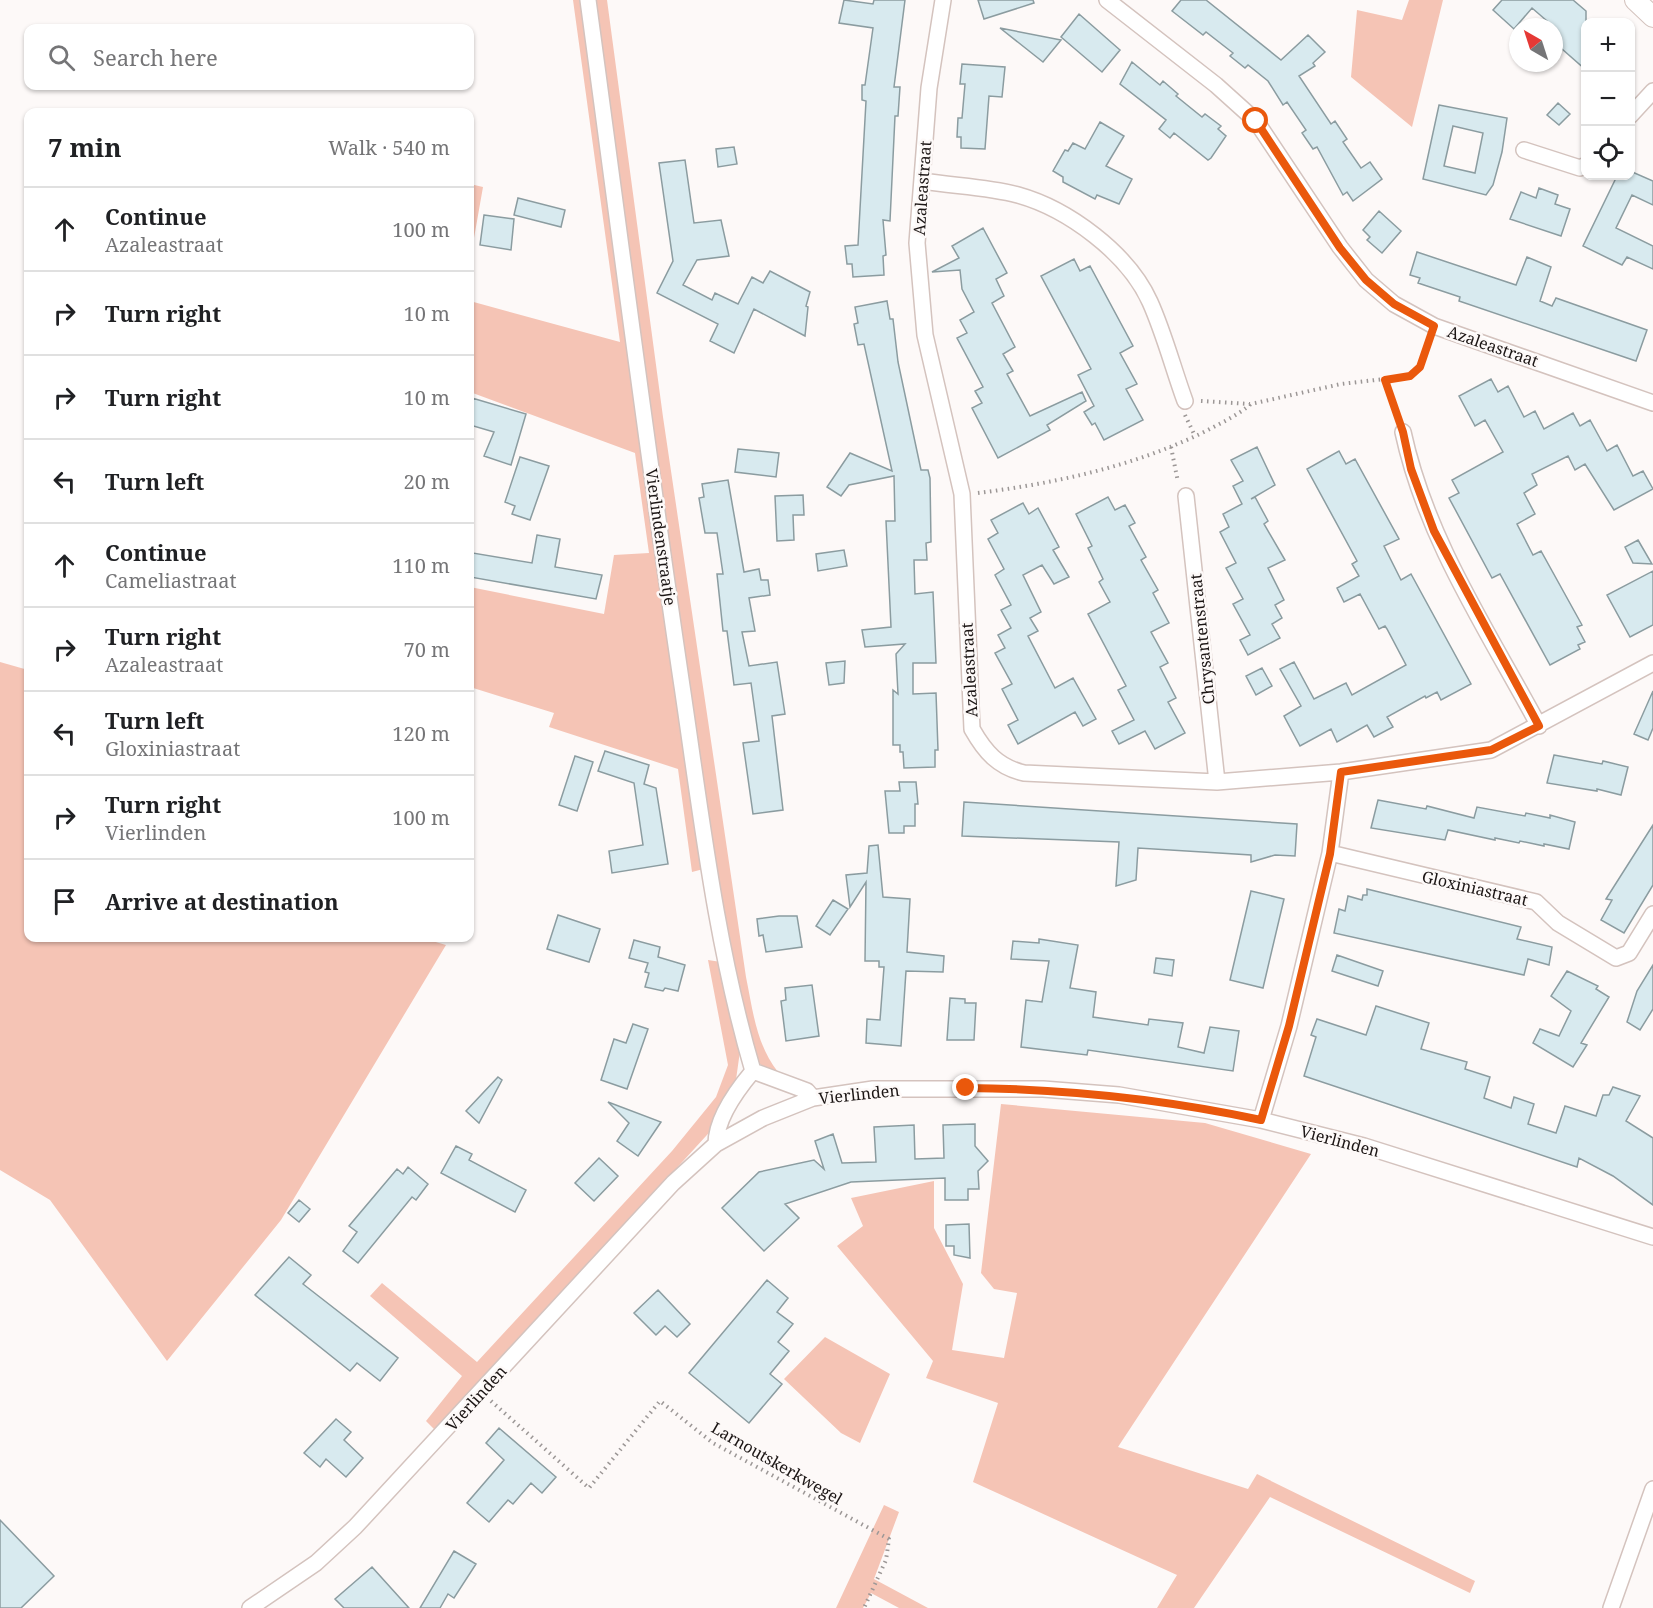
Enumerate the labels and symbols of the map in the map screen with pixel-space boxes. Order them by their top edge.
north arrow [1509,18,1563,72]
route start [1242,107,1268,133]
street label: Azaleastraat [908,140,936,236]
street label: Azaleastraat [1445,320,1542,372]
street label: Vierlindenstraatje [640,467,682,607]
street label: Chrysantenstraat [1184,572,1220,705]
street label: Azaleastraat [956,622,982,718]
street label: Gloxiniastraat [1420,865,1531,911]
route end [952,1074,978,1100]
street label: Vierlinden [818,1079,900,1109]
street label: Vierlinden [1298,1120,1382,1162]
street label: Vierlinden [441,1360,511,1436]
street label: Larnoutskerkwegel [707,1416,847,1510]

